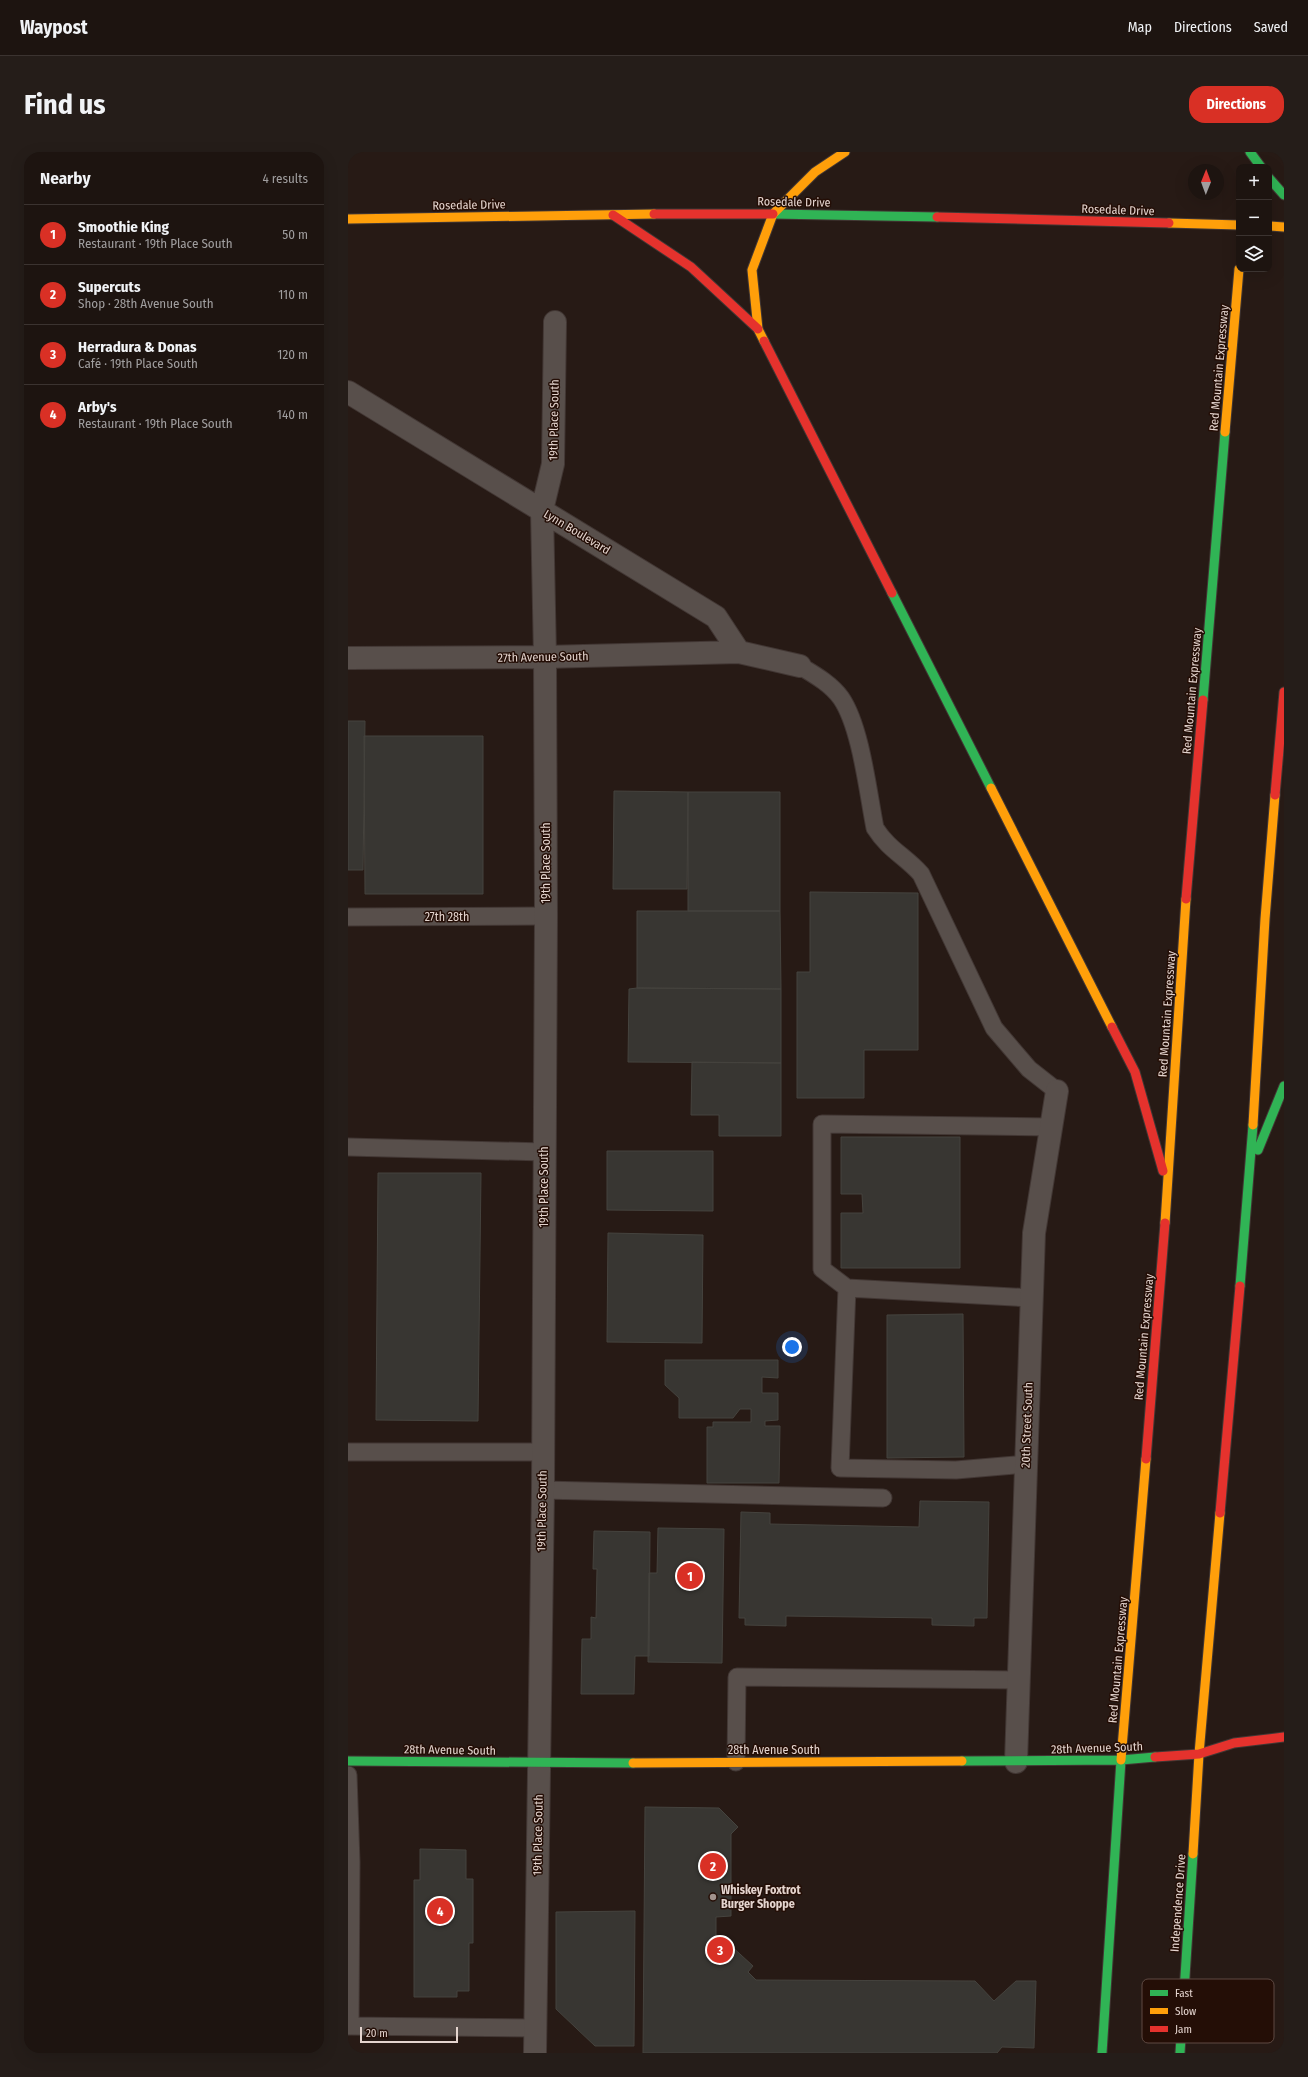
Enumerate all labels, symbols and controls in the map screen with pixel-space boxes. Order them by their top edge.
text: Waypost [20,16,88,39]
text: Map [1128,19,1152,36]
text: Directions [1174,19,1232,36]
text: Saved [1254,19,1288,36]
button: Directions [1189,86,1284,123]
text: Find us [24,88,106,121]
north arrow [1188,164,1224,200]
map controls [1236,164,1272,272]
button: + [1236,164,1272,200]
text: Nearby [40,168,91,189]
text: 4 results [262,171,308,186]
street label: Rosedale Drive [757,194,831,210]
street label: Rosedale Drive [432,197,506,213]
button: − [1236,200,1272,236]
street label: Rosedale Drive [1081,202,1155,218]
text: Smoothie King [78,218,169,236]
text: 1 [50,227,56,242]
text: 50 m [282,227,308,242]
text: Restaurant · 19th Place South [78,236,233,251]
button: layers [1236,236,1272,272]
text: Supercuts [78,278,140,296]
text: 2 [50,287,56,302]
text: 110 m [278,287,308,302]
text: Shop · 28th Avenue South [78,296,214,311]
street label: Red Mountain Expressway [1207,304,1232,432]
text: Herradura & Donas [78,338,196,356]
text: 3 [50,347,56,362]
text: 120 m [277,347,308,362]
text: Café · 19th Place South [78,356,198,371]
street label: 19th Place South [546,379,562,461]
text: Arby's [78,398,117,416]
text: 4 [50,407,56,422]
text: 140 m [277,407,308,422]
text: Restaurant · 19th Place South [78,416,233,431]
street label: Lynn Boulevard [541,507,613,557]
street label: Red Mountain Expressway [1180,627,1205,755]
street label: 27th Avenue South [497,649,589,665]
street label: 19th Place South [539,822,553,904]
street label: 27th 28th [425,910,469,924]
street label: Red Mountain Expressway [1156,950,1178,1078]
street label: 19th Place South [537,1146,551,1228]
street label: Red Mountain Expressway [1132,1273,1157,1401]
your location [782,1337,802,1357]
street label: 20th Street South [1019,1382,1035,1468]
street label: 19th Place South [534,1470,550,1552]
pin: 1 [677,1561,703,1591]
street label: Red Mountain Expressway [1106,1596,1131,1724]
street label: 28th Avenue South [1051,1739,1143,1757]
street label: 28th Avenue South [404,1742,496,1758]
street label: 28th Avenue South [728,1743,820,1757]
street label: 19th Place South [530,1794,546,1876]
pin: 2 [700,1851,726,1881]
street label: Independence Drive [1168,1853,1188,1952]
place label: Whiskey Foxtrot Burger Shoppe [721,1883,802,1911]
marker: Whiskey Foxtrot Burger Shoppe [708,1892,718,1902]
pin: 4 [427,1896,453,1926]
pin: 3 [707,1935,733,1965]
legend [1142,1979,1274,2043]
text: Fast [1175,1987,1193,2000]
text: Slow [1175,2005,1196,2018]
text: Jam [1175,2023,1192,2036]
scale bar [360,2025,458,2044]
text: 20 m [366,2027,388,2040]

